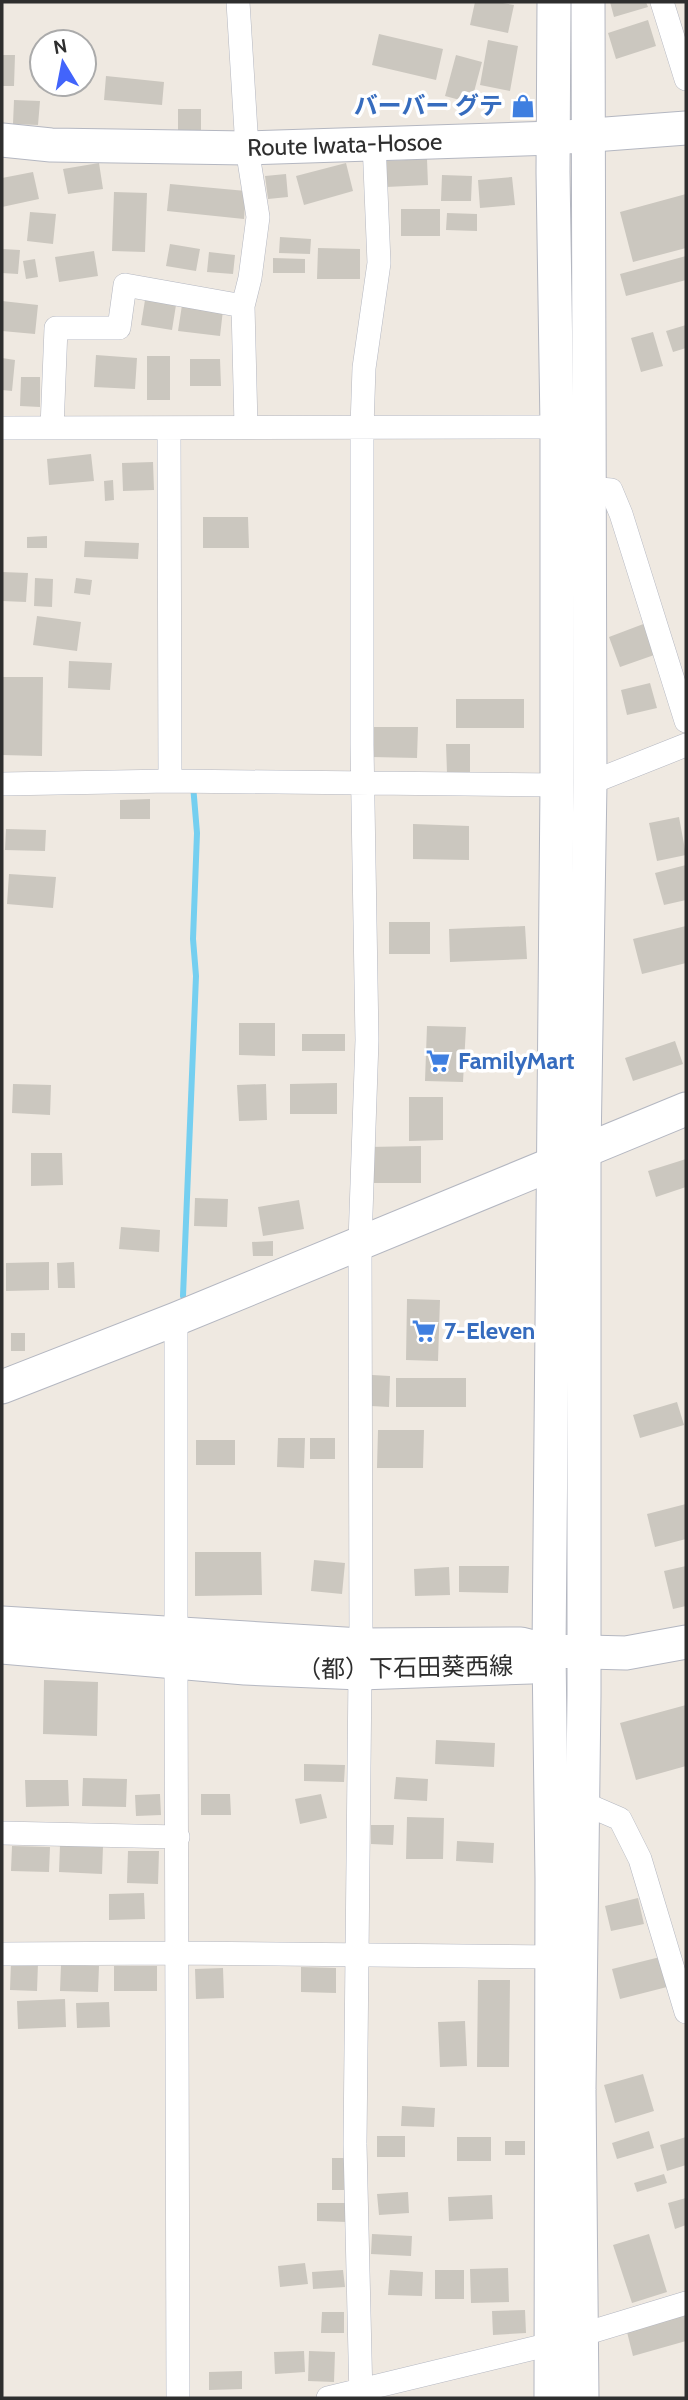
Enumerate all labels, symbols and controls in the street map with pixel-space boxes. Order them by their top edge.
north arrow [28,28,98,98]
text: N [52,34,69,59]
place label: バーバー グテ [354,91,503,120]
shop icon: バーバー グテ [509,92,537,120]
street label: Route Iwata-Hosoe [247,127,443,162]
place label: FamilyMart [458,1046,575,1075]
supermarket icon: FamilyMart [424,1047,452,1075]
place label: 7-Eleven [444,1316,535,1345]
supermarket icon: 7-Eleven [410,1317,438,1345]
street label: （都）下石田葵西線 [297,1651,513,1684]

